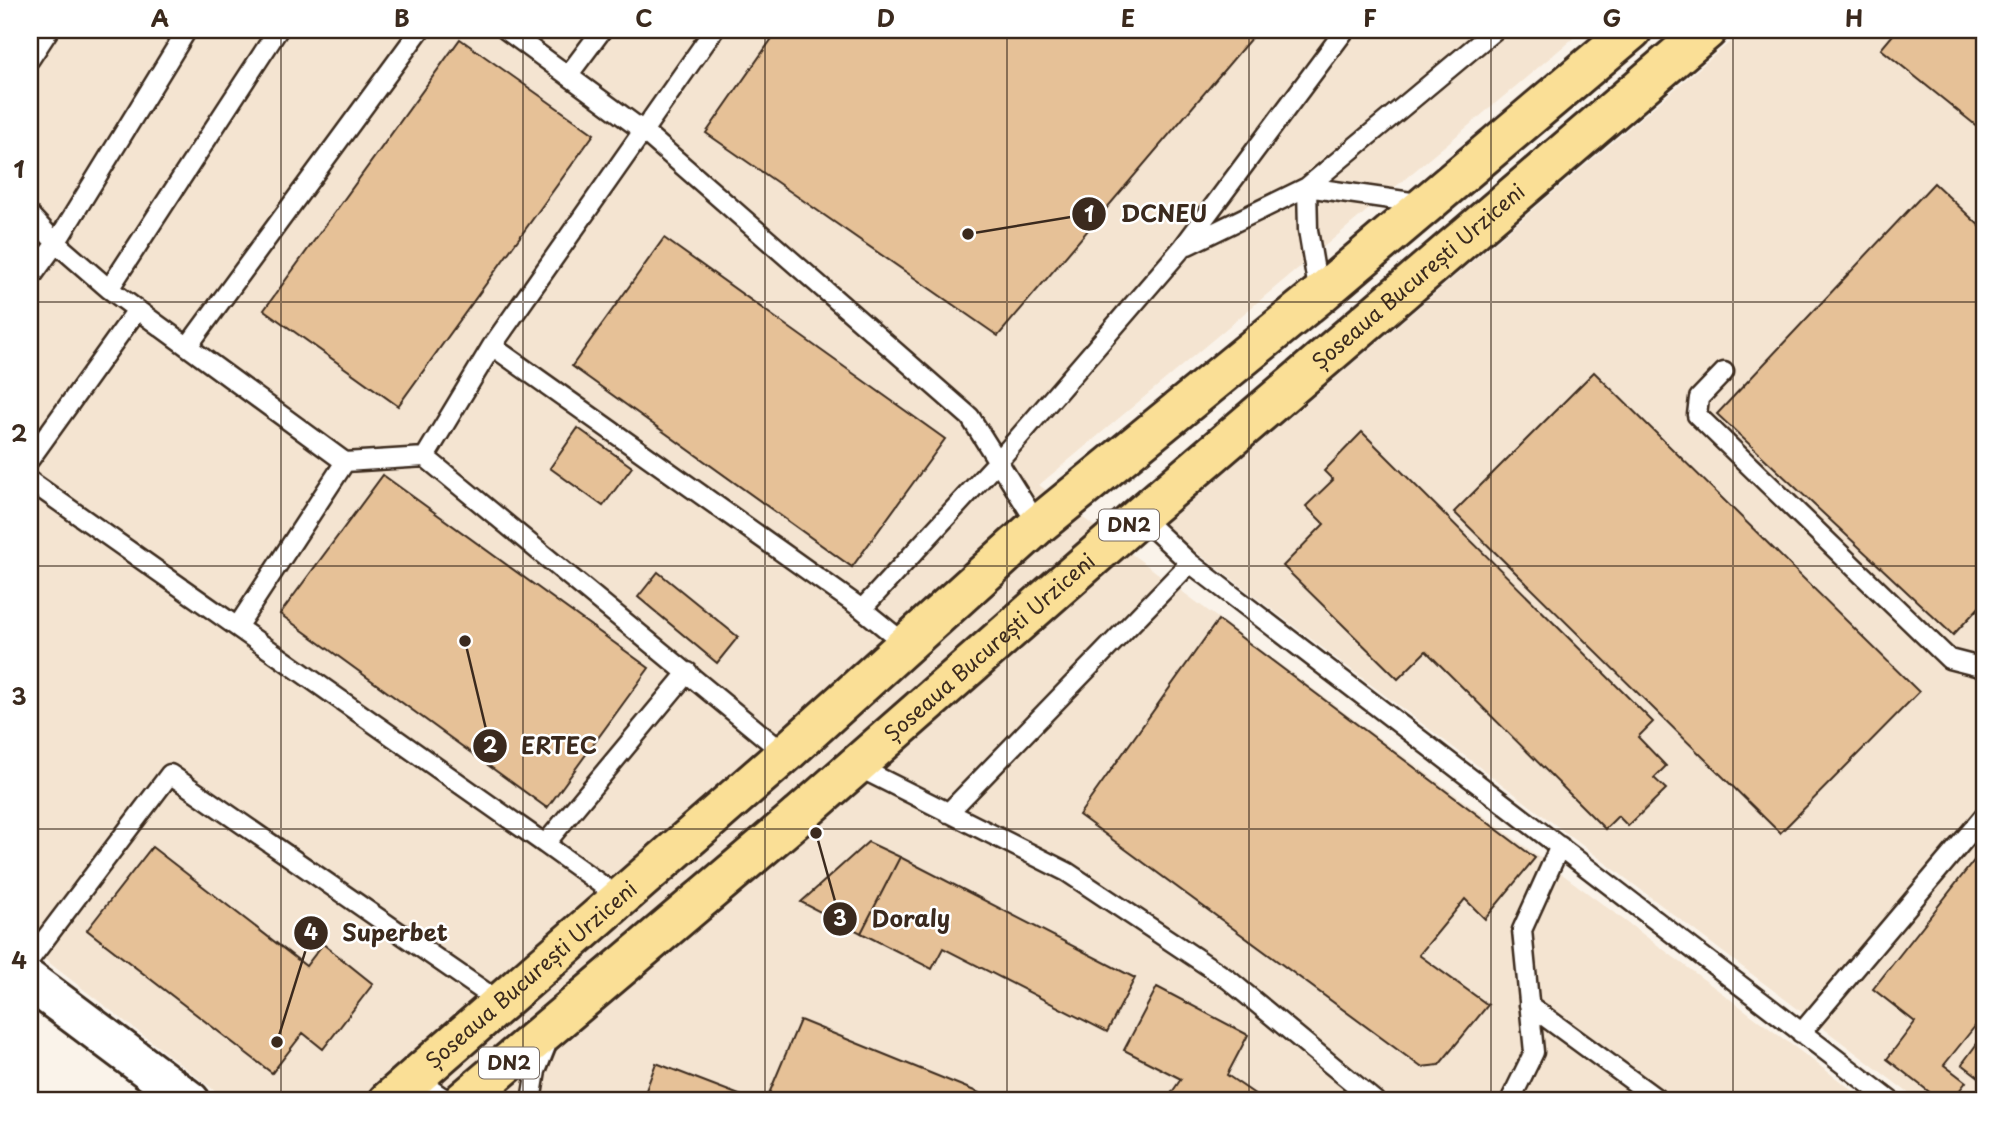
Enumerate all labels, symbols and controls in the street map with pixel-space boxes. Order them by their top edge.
text: A [151,0,169,35]
text: B [394,0,410,35]
text: C [635,0,653,35]
text: D [877,0,895,35]
text: E [1121,0,1135,35]
text: F [1363,0,1377,35]
text: G [1603,0,1621,35]
text: H [1845,0,1863,35]
text: 1 [14,151,25,186]
street label: Șoseaua București Urziceni [1304,175,1531,376]
callout: DCNEU [1072,192,1222,236]
text: DCNEU [1121,195,1207,230]
text: 1 [1084,197,1094,229]
text: 2 [11,415,27,450]
road number: DN2 [1099,510,1159,540]
street label: Șoseaua București Urziceni [876,545,1101,748]
text: 3 [11,678,27,713]
callout: ERTEC [472,724,611,768]
text: ERTEC [521,727,597,762]
text: 2 [483,728,498,760]
street label: Șoseaua București Urziceni [418,872,643,1075]
callout: Doraly [823,897,964,941]
text: Doraly [872,900,950,935]
text: 3 [833,901,847,933]
callout: Superbet [294,911,462,955]
text: Superbet [342,914,448,949]
text: 4 [304,915,318,947]
text: 4 [11,942,27,977]
road number: DN2 [479,1048,539,1078]

